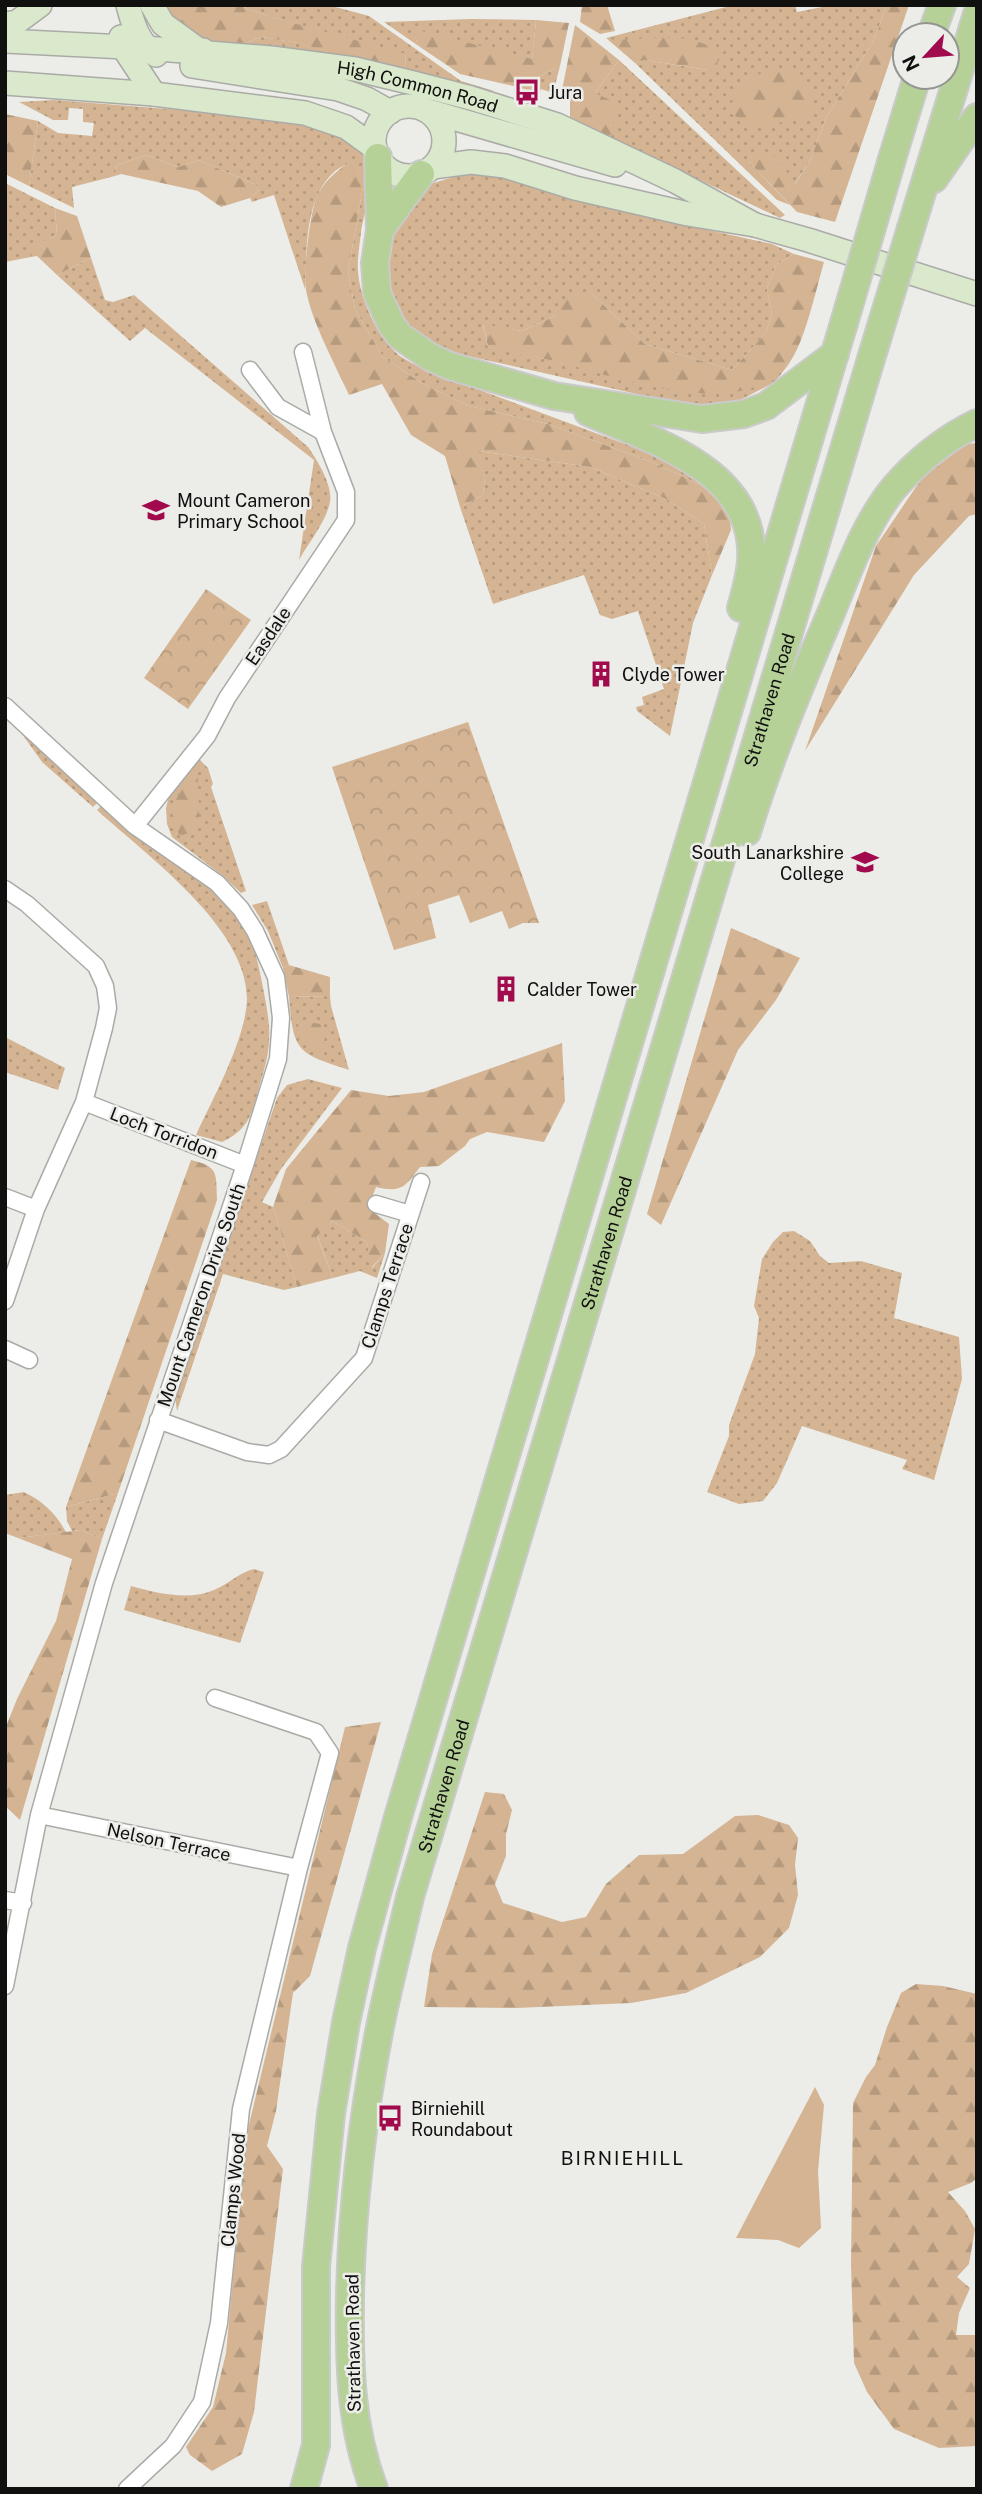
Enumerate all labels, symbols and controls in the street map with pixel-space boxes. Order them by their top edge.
north arrow [891,21,961,91]
text: N [898,52,924,75]
street label: High Common Road [336,56,501,116]
bus stop icon: Jura [512,77,542,107]
place label: Jura [548,82,582,103]
place label: Mount Cameron Primary School [177,490,310,532]
school or university icon: Mount Cameron Primary School [141,495,171,525]
street label: Easdale [241,603,295,669]
street label: Strathaven Road [739,630,799,769]
building icon: Clyde Tower [586,659,616,689]
place label: Clyde Tower [622,664,725,685]
place label: South Lanarkshire College [691,842,844,884]
school or university icon: South Lanarkshire College [850,847,880,877]
building icon: Calder Tower [491,974,521,1004]
place label: Calder Tower [527,979,637,1000]
street label: Loch Torridon [107,1103,221,1163]
street label: Strathaven Road [576,1173,636,1312]
street label: Mount Cameron Drive South [153,1180,249,1410]
street label: Clamps Terrace [357,1221,417,1351]
street label: Strathaven Road [413,1717,473,1855]
street label: Nelson Terrace [105,1819,233,1865]
place label: Birniehill Roundabout [411,2098,513,2140]
bus stop icon: Birniehill Roundabout [375,2103,405,2133]
street label: Clamps Wood [217,2132,249,2248]
district label: BIRNIEHILL [561,2147,685,2169]
street label: Strathaven Road [341,2274,365,2412]

